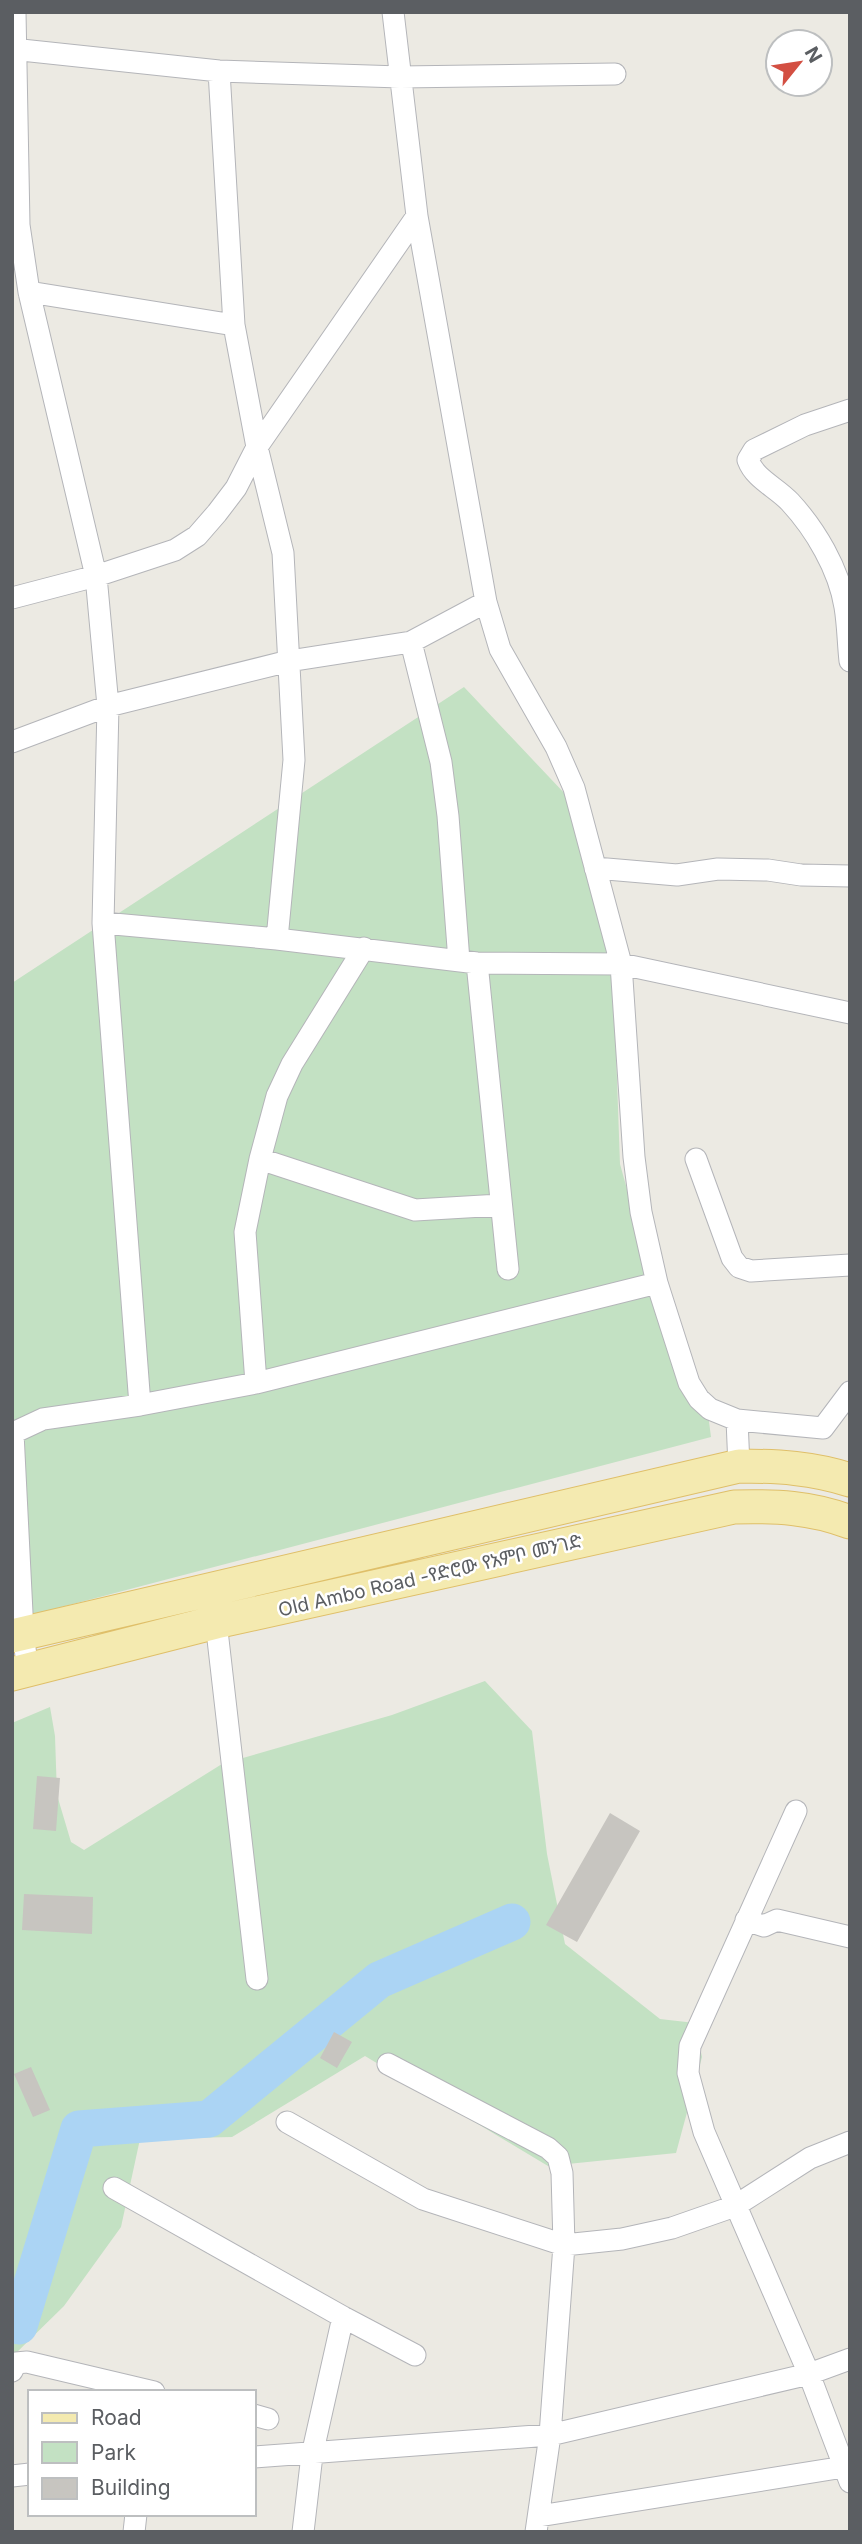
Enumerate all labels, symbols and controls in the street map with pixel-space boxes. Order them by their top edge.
north arrow [764,28,834,98]
text: N [800,43,827,67]
street label: Old Ambo Road -የድሮው የአምቦ መንገድ [276,1529,585,1622]
legend [28,2390,256,2516]
text: Road [91,2405,142,2430]
text: Park [91,2440,136,2465]
text: Building [91,2475,171,2500]

